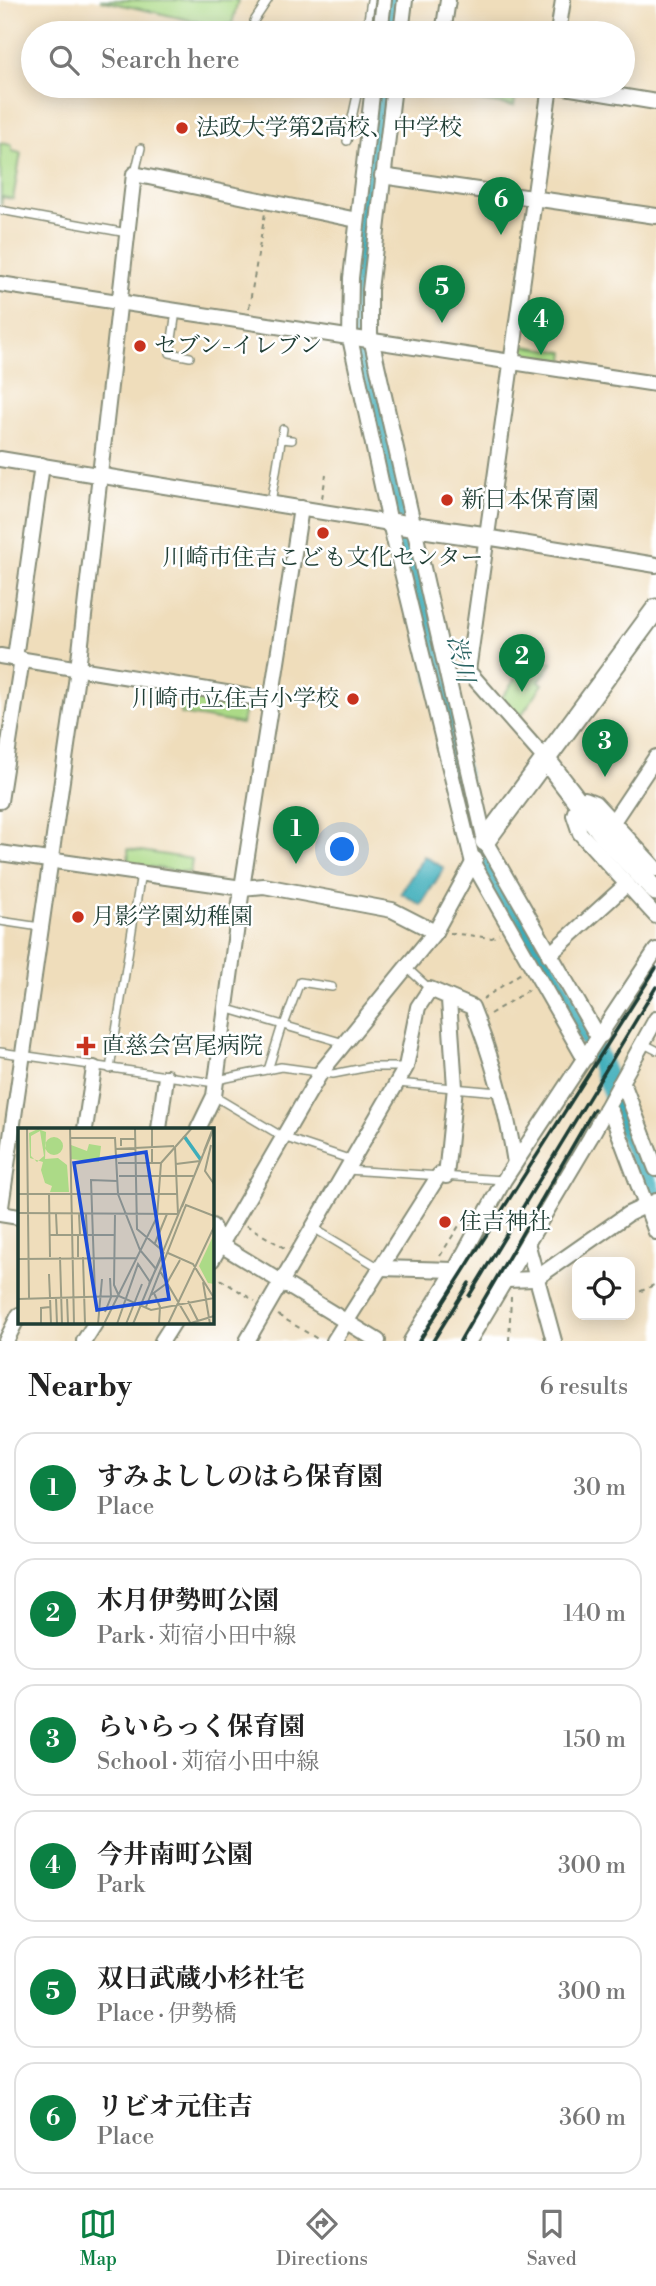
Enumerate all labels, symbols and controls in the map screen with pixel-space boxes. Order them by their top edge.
search box [21,21,635,98]
icon: search [45,41,83,79]
text: Search here [101,44,240,76]
place label: 法政大学第2高校、中学校 [196,114,462,142]
marker: 法政大学第2高校、中学校 [174,120,190,136]
pin: 6 [478,177,524,235]
pin: 5 [419,265,465,323]
pin: 4 [518,297,564,355]
place label: セブン-イレブン [154,332,322,360]
marker: セブン-イレブン [132,338,148,354]
place label: 新日本保育園 [461,486,599,514]
marker: 新日本保育園 [439,492,455,508]
marker: 川崎市住吉こども文化センター [315,525,331,541]
place label: 川崎市住吉こども文化センター [162,544,484,572]
water label: 渋川 [440,632,481,689]
pin: 2 [499,634,545,692]
place label: 川崎市立住吉小学校 [132,685,339,713]
marker: 川崎市立住吉小学校 [345,691,361,707]
pin: 3 [582,719,628,777]
pin: 1 [273,806,319,864]
your location [325,832,359,866]
place label: 月影学園幼稚園 [92,903,253,931]
marker: 月影学園幼稚園 [70,909,86,925]
place label: 直慈会宮尾病院 [102,1032,263,1060]
marker: 直慈会宮尾病院 [76,1036,96,1056]
inset map [18,1128,214,1324]
place label: 住吉神社 [459,1208,551,1236]
marker: 住吉神社 [437,1214,453,1230]
map controls [572,1257,635,1320]
button: locate [572,1257,635,1320]
text: Nearby [28,1368,132,1406]
text: 6 results [540,1373,628,1401]
text: すみよししのはら保育園 [97,1461,383,1493]
text: 1 [47,1474,59,1502]
text: 30 m [573,1474,626,1502]
text: Place [97,1493,154,1521]
text: 木月伊勢町公園 [97,1585,279,1617]
text: 2 [46,1600,60,1628]
text: 140 m [563,1600,626,1628]
text: Park · 苅宿小田中線 [97,1622,296,1650]
text: らいらっく保育園 [97,1711,305,1743]
text: 3 [46,1726,60,1754]
text: 150 m [563,1726,626,1754]
text: School · 苅宿小田中線 [97,1748,319,1776]
text: 今井南町公園 [97,1839,253,1871]
text: 4 [45,1852,61,1880]
text: 300 m [558,1852,626,1880]
text: Park [97,1871,145,1899]
text: 双日武蔵小杉社宅 [97,1963,305,1995]
text: 5 [46,1978,60,2006]
text: 300 m [558,1978,626,2006]
text: Place · 伊勢橋 [97,2000,237,2028]
text: リビオ元住吉 [97,2091,253,2123]
text: 6 [46,2104,60,2132]
text: 360 m [559,2104,626,2132]
text: Place [97,2123,154,2151]
tab: Map [79,2205,117,2271]
tab: Directions [276,2205,368,2271]
tab: Saved [527,2205,577,2271]

